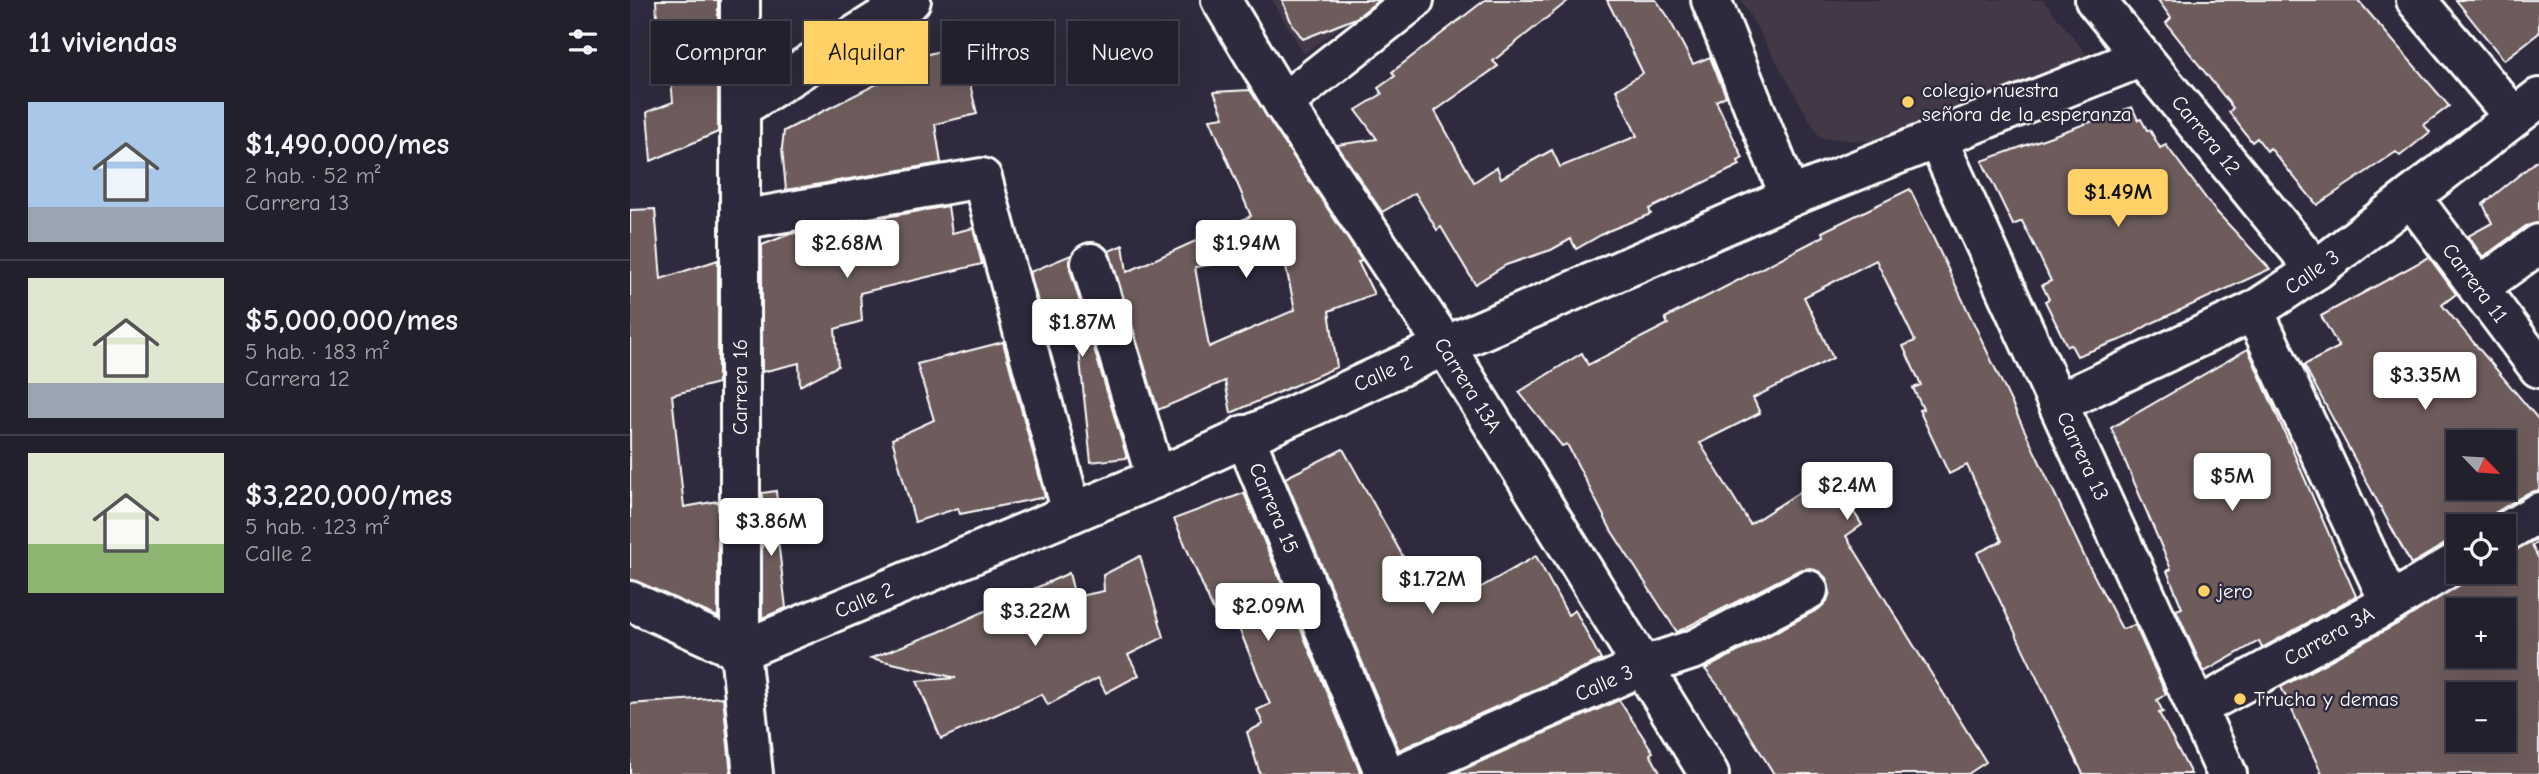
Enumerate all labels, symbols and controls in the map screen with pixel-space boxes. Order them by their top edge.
chip: Comprar [651,21,790,84]
chip: Alquilar [804,21,928,84]
chip: Filtros [942,21,1054,84]
chip: Nuevo [1068,21,1178,84]
icon: filters [564,23,602,61]
text: 11 viviendas [28,25,177,60]
place label: colegio nuestra señora de la esperanza [1922,78,2132,126]
street label: Carrera 12 [2167,90,2245,180]
marker: colegio nuestra señora de la esperanza [1900,94,1916,110]
text: $1,490,000/mes [245,127,449,162]
icon: home [84,130,168,214]
text: 2 hab. · 52 m² [245,162,381,189]
pin: $1.49M [2061,170,2175,229]
text: $1.49M [2084,178,2152,205]
text: Carrera 13 [245,189,349,216]
pin: $2.68M [790,220,904,280]
pin: $1.94M [1189,220,1303,280]
text: $2.68M [811,229,883,256]
text: $1.94M [1212,229,1280,256]
street label: Carrera 11 [2437,239,2513,327]
street label: Calle 3 [2280,245,2344,299]
pin: $1.87M [1025,300,1139,359]
text: $5,000,000/mes [245,303,458,338]
icon: home [84,306,168,390]
text: $1.87M [1048,308,1116,335]
street label: Carrera 13A [1429,333,1507,437]
text: 5 hab. · 183 m² [245,338,389,365]
street label: Carrera 16 [728,339,752,435]
street label: Calle 2 [1350,350,1416,396]
pin: $3.35M [2368,352,2482,412]
text: $3.35M [2389,361,2461,388]
text: Carrera 12 [245,365,350,392]
street label: Carrera 13 [2052,408,2114,504]
north arrow [2446,430,2516,500]
map controls [2446,430,2516,752]
pin: $5M [2198,454,2266,513]
street label: Carrera 15 [1244,459,1304,557]
pin: $2.4M [1798,462,1896,522]
text: $5M [2210,462,2254,489]
text: $2.4M [1818,471,1876,498]
text: $3,220,000/mes [245,478,452,513]
icon: home [84,481,168,565]
pin: $3.86M [714,498,828,558]
text: $3.86M [735,507,807,534]
text: 5 hab. · 123 m² [245,513,389,540]
button: locate [2446,514,2516,584]
text: Calle 2 [245,540,312,567]
pin: $1.72M [1375,556,1489,616]
text: $1.72M [1398,565,1466,592]
street label: Calle 2 [831,577,897,623]
place label: jero [2216,579,2253,603]
marker: jero [2196,583,2212,599]
pin: $2.09M [1211,584,1325,643]
pin: $3.22M [978,588,1092,648]
text: $2.09M [1231,592,1305,619]
text: $3.22M [1000,597,1070,624]
button: + [2446,598,2516,668]
street label: Carrera 3A [2280,601,2378,671]
street label: Calle 3 [1571,660,1637,706]
button: − [2446,682,2516,752]
place label: Trucha y demas [2254,687,2398,711]
marker: Trucha y demas [2232,691,2248,707]

